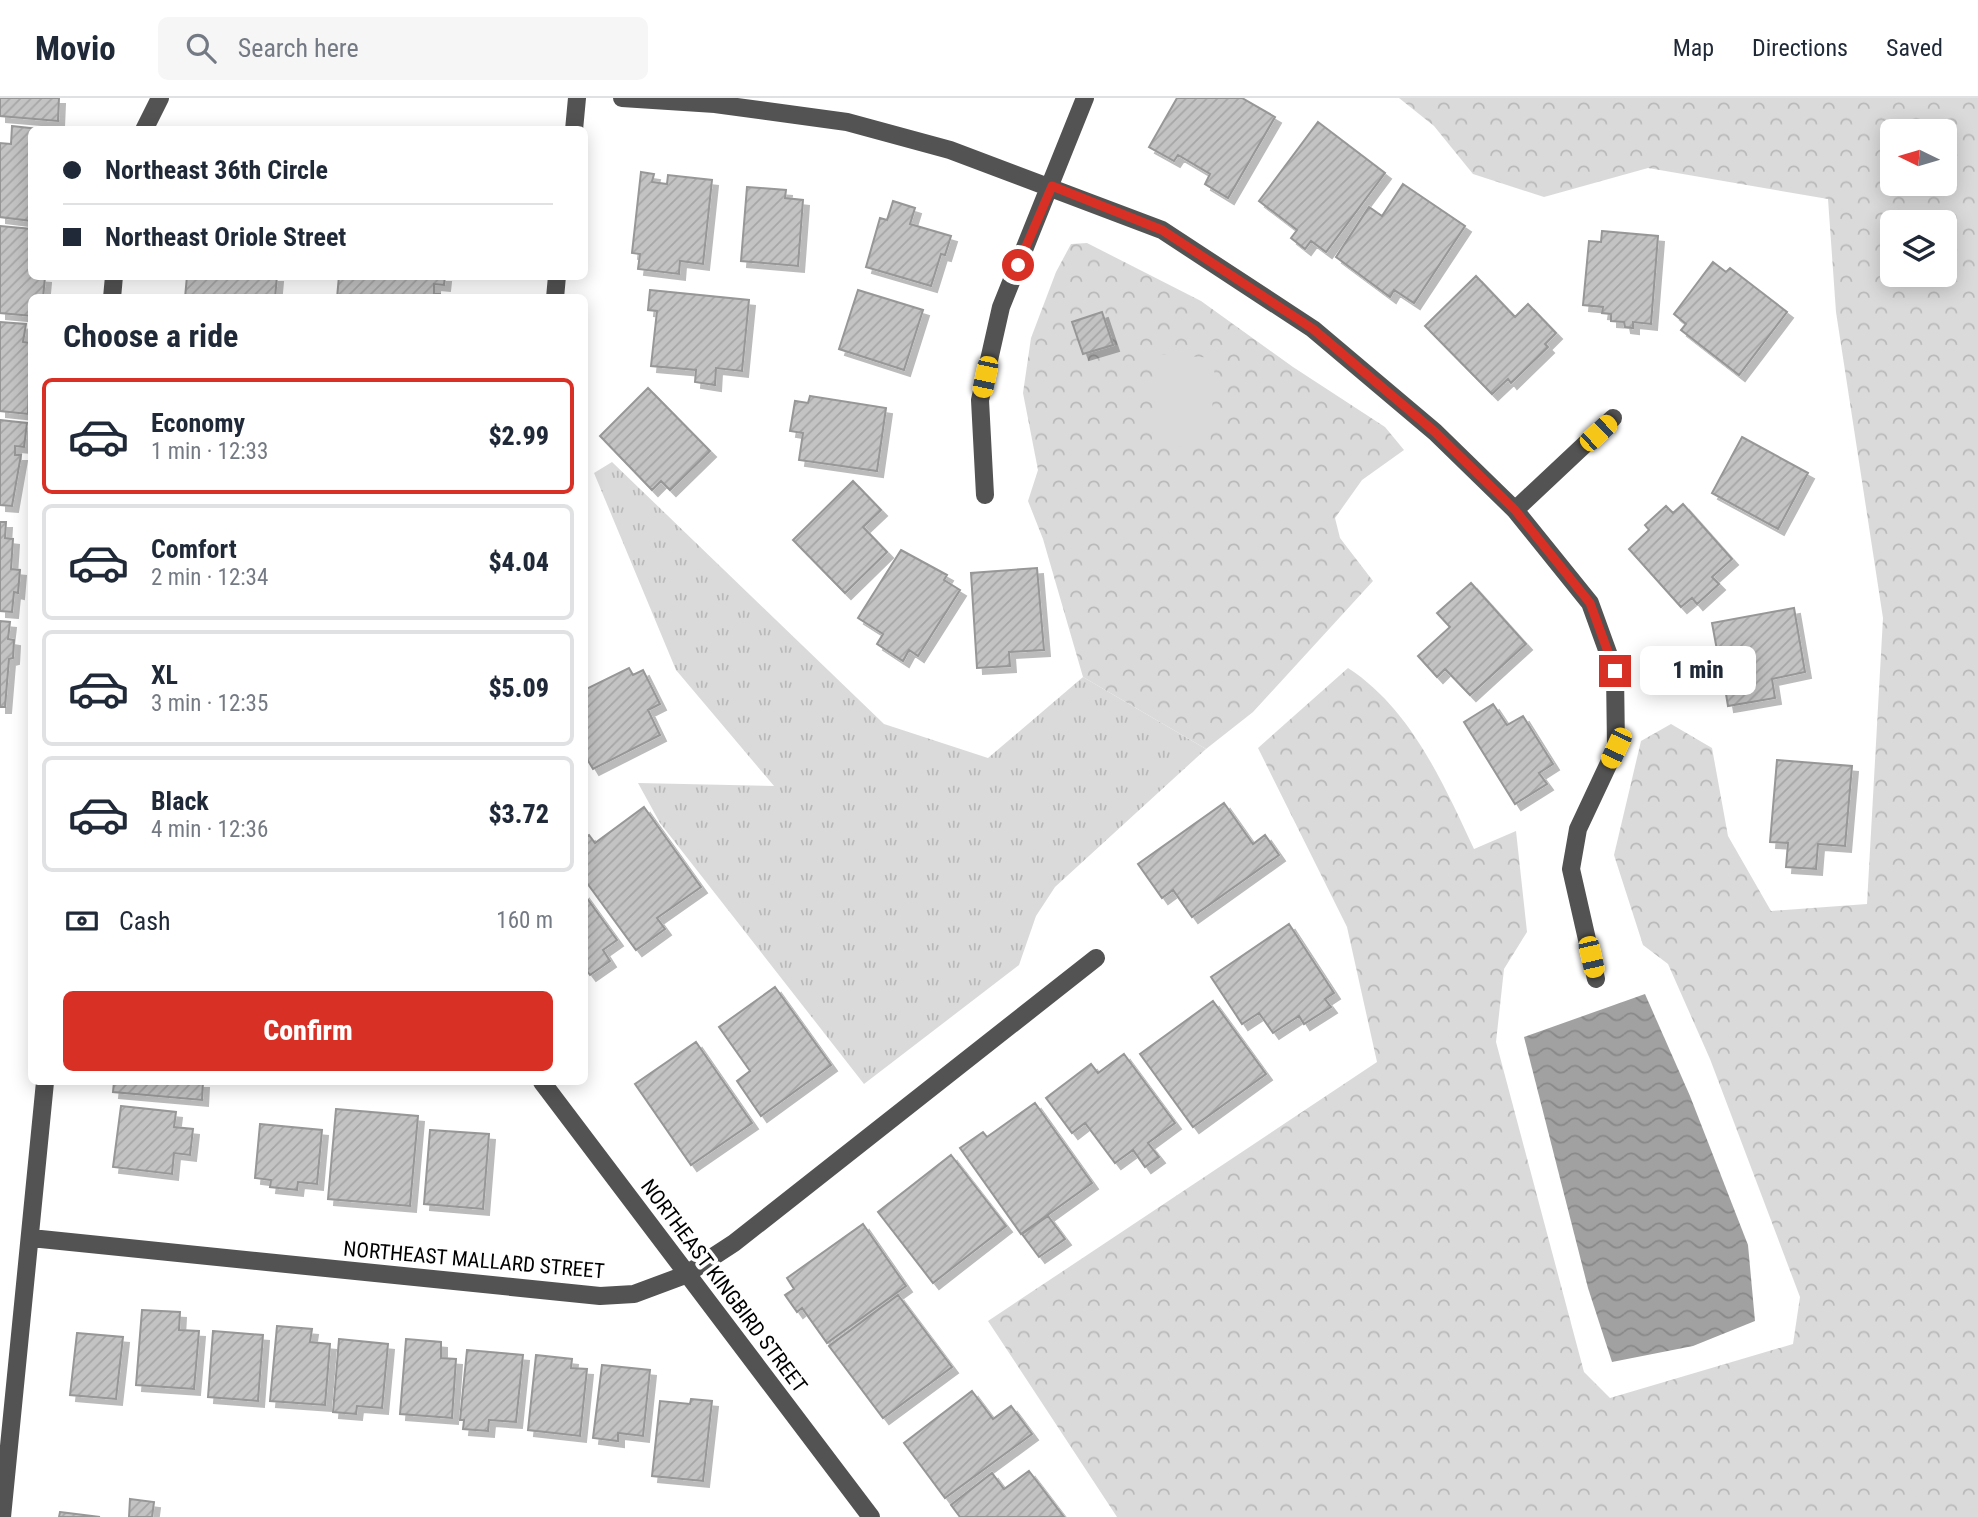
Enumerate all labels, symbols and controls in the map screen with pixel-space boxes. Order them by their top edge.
search box [158,17,648,80]
text: Movio [35,29,116,68]
icon: search [182,29,220,67]
text: Search here [238,33,359,63]
text: Map [1673,34,1714,62]
text: Directions [1752,34,1848,62]
text: Saved [1886,34,1943,62]
north arrow [1880,119,1956,196]
map controls [1880,119,1957,287]
text: Northeast 36th Circle [105,155,328,185]
button: layers [1880,210,1957,287]
text: Northeast Oriole Street [105,222,346,252]
route start [1002,249,1034,281]
text: Choose a ride [63,317,238,355]
car [971,354,1000,400]
icon: car [67,405,130,468]
text: Economy [151,408,245,438]
car [1576,411,1621,455]
text: $2.99 [488,421,549,451]
text: 1 min · 12:33 [151,438,268,465]
icon: car [67,531,130,594]
text: Comfort [151,534,237,564]
text: $4.04 [488,547,549,577]
text: 2 min · 12:34 [151,564,268,591]
callout: 1 min [1640,646,1755,696]
route end [1599,655,1631,687]
icon: car [67,657,130,720]
text: 1 min [1672,657,1724,684]
text: XL [151,660,178,690]
text: $5.09 [488,673,549,703]
text: 3 min · 12:35 [151,690,268,717]
car [1598,725,1635,771]
icon: car [67,783,130,846]
text: Black [151,786,209,816]
text: $3.72 [488,799,549,829]
text: 4 min · 12:36 [151,816,268,843]
icon: cash [63,902,101,940]
text: Cash [119,906,171,936]
text: 160 m [496,907,553,934]
car [1577,934,1606,980]
button: Confirm [63,991,553,1071]
street label: NORTHEAST KINGBIRD STREET [636,1175,812,1397]
street label: NORTHEAST MALLARD STREET [342,1237,606,1283]

